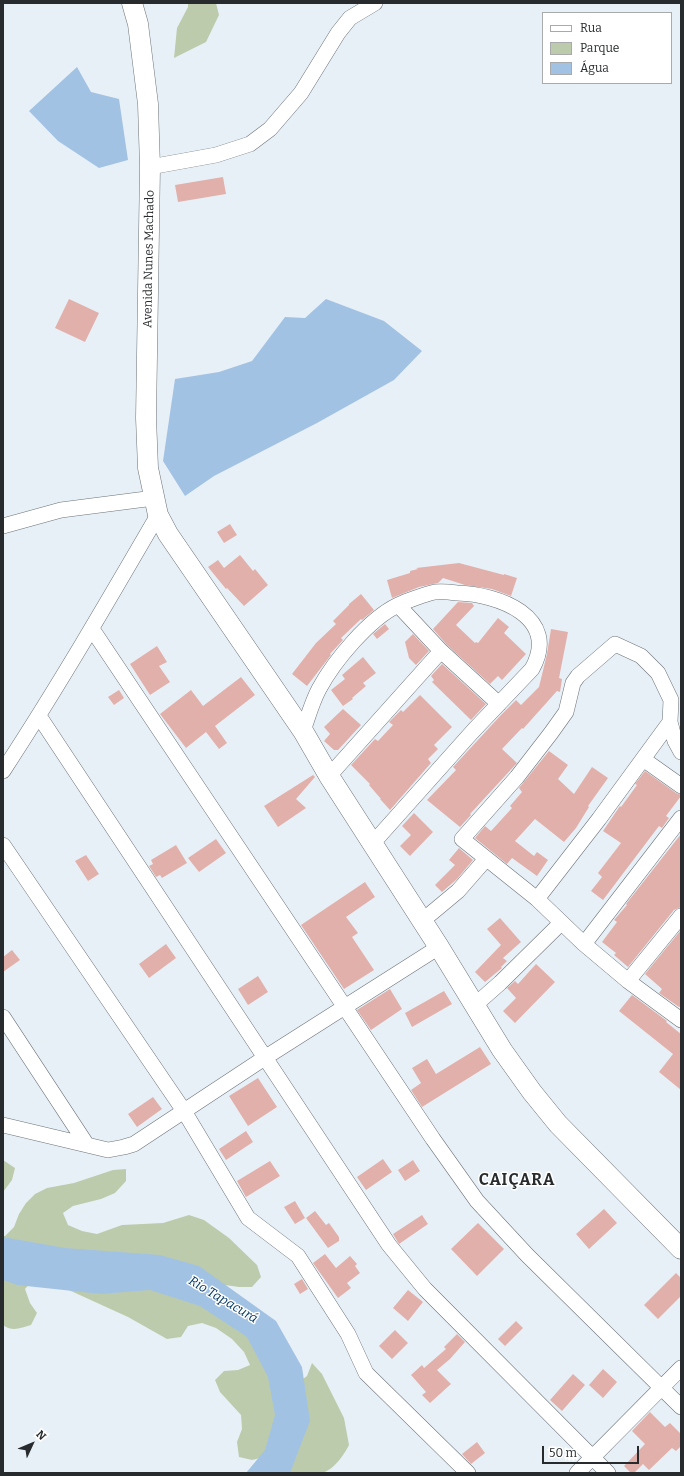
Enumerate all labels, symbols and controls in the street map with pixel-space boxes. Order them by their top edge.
legend [542,12,672,84]
text: Rua [580,21,602,35]
text: Parque [580,41,619,55]
text: Água [580,61,609,75]
street label: Avenida Nunes Machado [141,190,157,328]
district label: CAIÇARA [479,1171,555,1191]
water label: Rio Tapacurá [186,1273,260,1327]
north arrow [12,1424,52,1464]
text: N [33,1428,49,1443]
scale bar [544,1438,641,1464]
text: 50 m [549,1446,577,1460]

